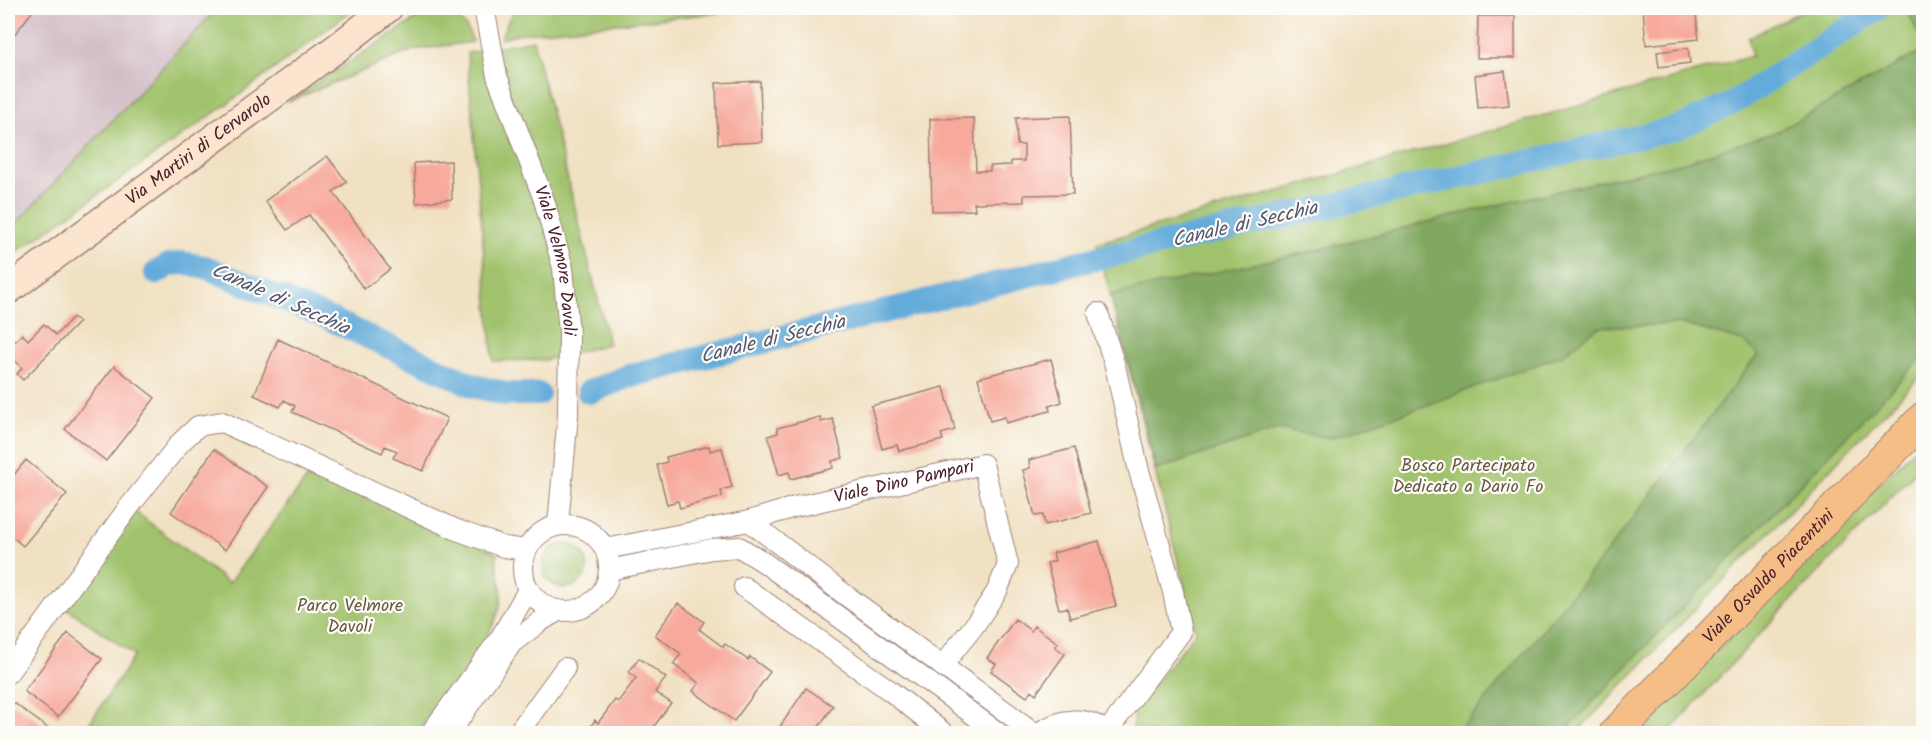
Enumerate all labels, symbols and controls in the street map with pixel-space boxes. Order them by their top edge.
street label: Via Martiri di Cervarolo [120,86,278,213]
street label: Viale Velmore Davoli [525,182,584,336]
water label: Canale di Secchia [1169,192,1322,257]
water label: Canale di Secchia [206,255,356,345]
water label: Canale di Secchia [697,306,850,373]
street label: Viale Dino Pampari [831,452,978,512]
park label: Bosco Partecipato Dedicato a Dario Fo [1393,452,1543,502]
street label: Viale Osvaldo Piacentini [1696,502,1842,651]
park label: Parco Velmore Davoli [297,592,403,642]

